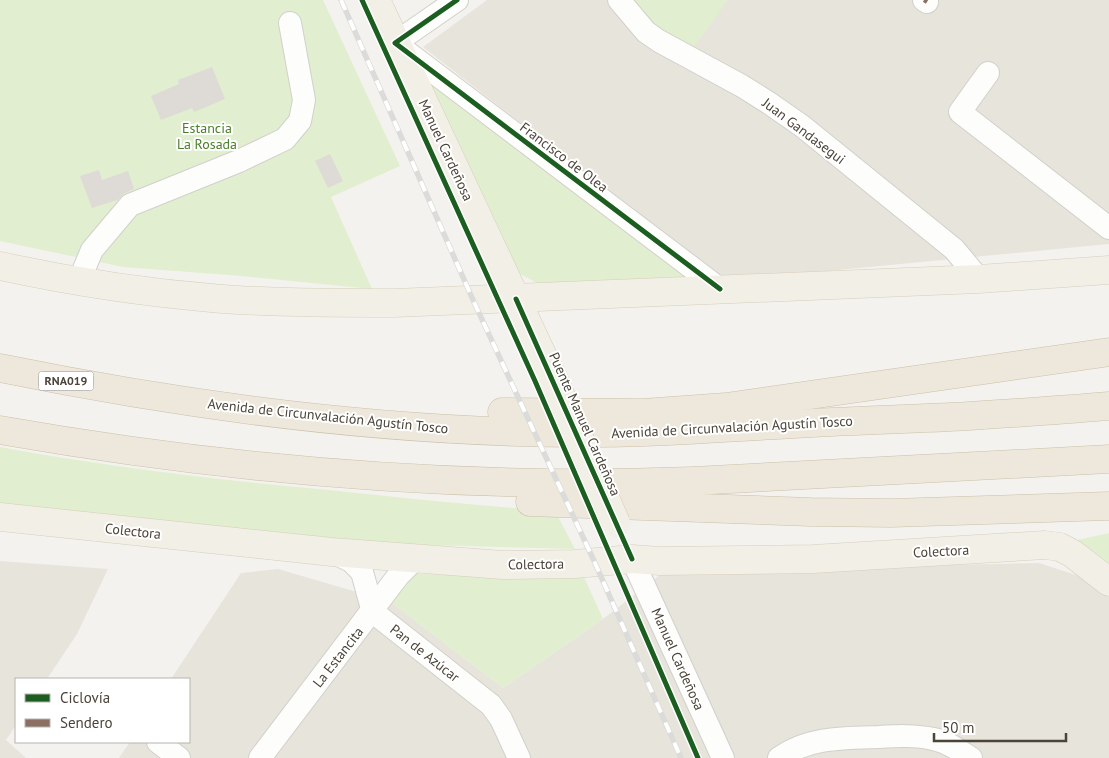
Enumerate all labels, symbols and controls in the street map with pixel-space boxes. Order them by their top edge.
street label: Juan Gandasegui [758,93,849,168]
street label: Manuel Cardeñosa [415,96,477,204]
street label: Francisco de Olea [516,118,612,196]
park label: Estancia La Rosada [177,119,237,153]
street label: Puente Manuel Cardeñosa [545,349,625,499]
road number: RNA019 [38,372,94,391]
street label: Avenida de Circunvalación Agustín Tosco [207,394,449,438]
street label: Avenida de Circunvalación Agustín Tosco [611,412,853,442]
street label: Colectora [104,519,162,543]
street label: Colectora [912,541,970,561]
street label: Colectora [508,555,564,573]
street label: Manuel Cardeñosa [647,605,709,713]
street label: Pan de Azúcar [387,620,464,686]
street label: La Estancita [309,623,367,691]
legend [15,678,190,743]
text: Ciclovía [60,688,110,707]
scale bar [934,710,1066,742]
text: Sendero [60,713,113,732]
text: 50 m [942,718,975,737]

